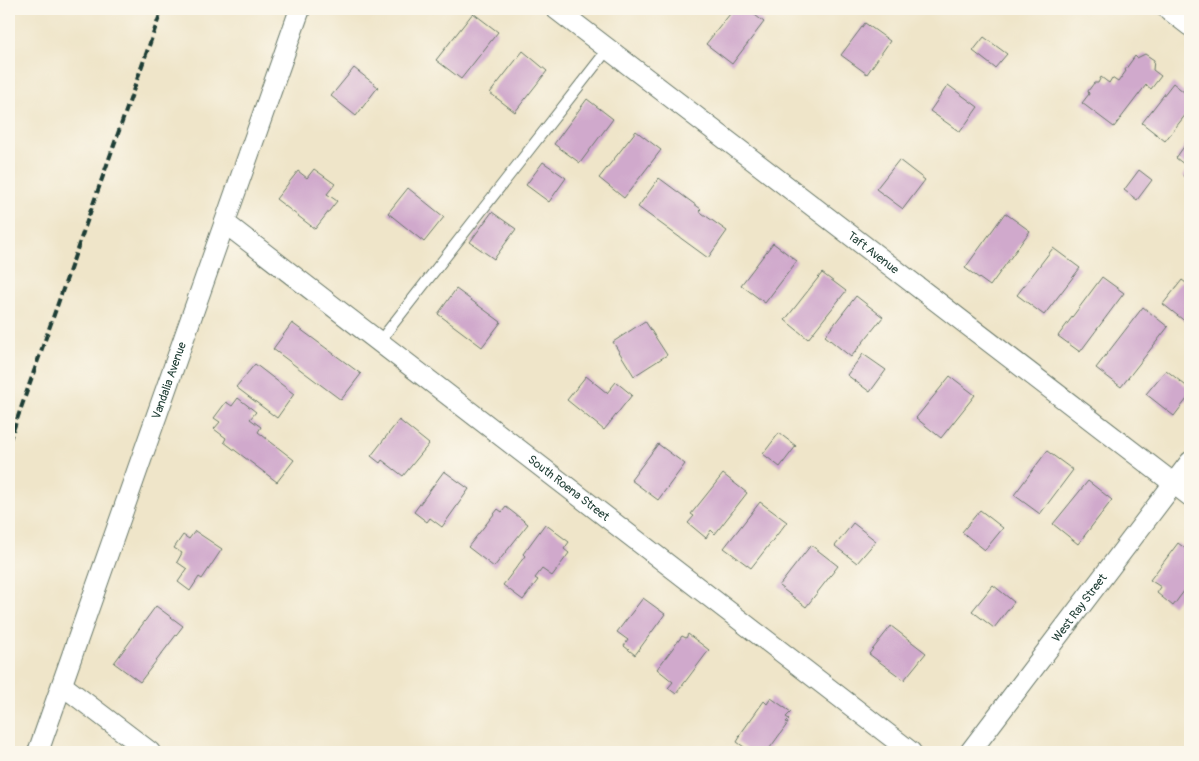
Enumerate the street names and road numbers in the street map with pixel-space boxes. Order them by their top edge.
street label: Taft Avenue [845,228,902,277]
street label: Vandalia Avenue [149,340,190,421]
street label: South Roena Street [525,452,613,524]
street label: West Ray Street [1049,571,1110,645]

